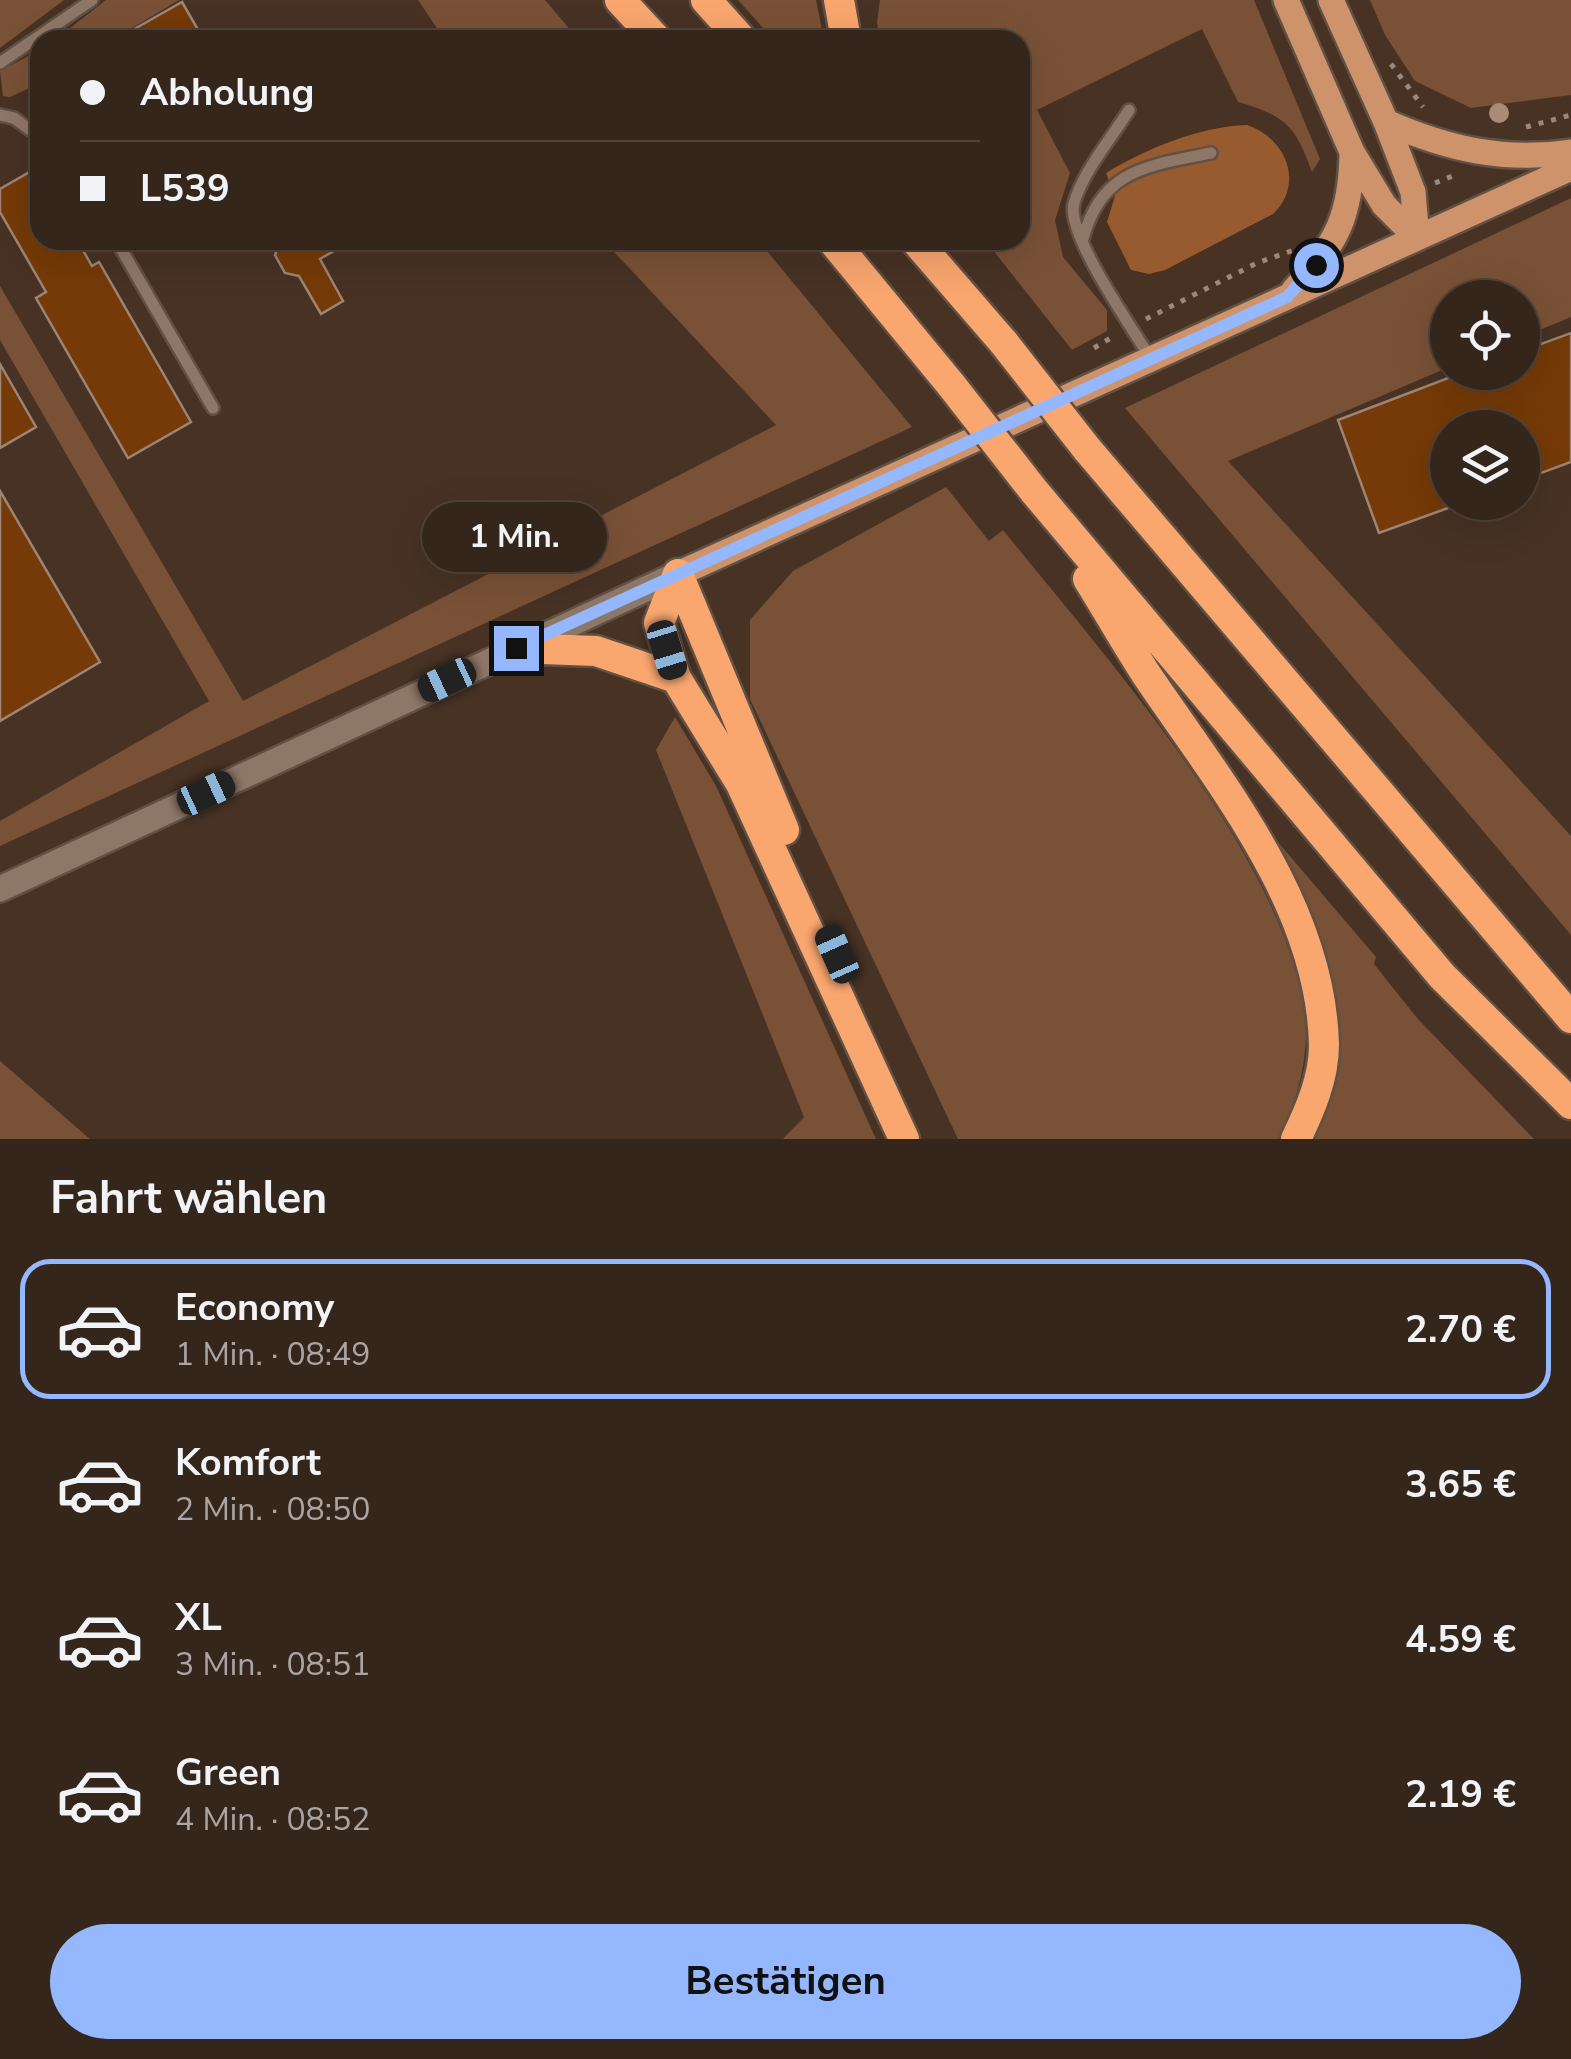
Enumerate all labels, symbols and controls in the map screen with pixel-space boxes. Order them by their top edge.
text: Abholung [140,67,315,118]
text: L539 [140,163,230,214]
route start [1294,243,1339,288]
map controls [1430,280,1540,520]
button: locate [1430,280,1540,390]
button: layers [1430,410,1540,520]
callout: 1 Min. [424,503,608,573]
text: 1 Min. [469,515,560,558]
car [644,617,690,683]
route end [494,626,539,671]
car [413,654,481,706]
car [172,767,240,819]
car [811,920,863,988]
text: Fahrt wählen [50,1168,327,1229]
text: Economy [175,1282,334,1333]
icon: car [55,1284,145,1374]
text: 2.70 € [1405,1304,1516,1355]
text: 1 Min. · 08:49 [175,1333,371,1376]
text: Komfort [175,1437,321,1488]
icon: car [55,1439,145,1529]
text: 3.65 € [1405,1459,1516,1510]
text: 2 Min. · 08:50 [175,1488,371,1531]
text: XL [175,1592,222,1643]
icon: car [55,1594,145,1684]
text: 4.59 € [1405,1614,1516,1665]
text: 3 Min. · 08:51 [175,1643,371,1686]
text: Green [175,1747,281,1798]
icon: car [55,1749,145,1839]
text: 2.19 € [1405,1769,1516,1820]
text: 4 Min. · 08:52 [175,1798,371,1841]
button: Bestätigen [50,1924,1521,2039]

